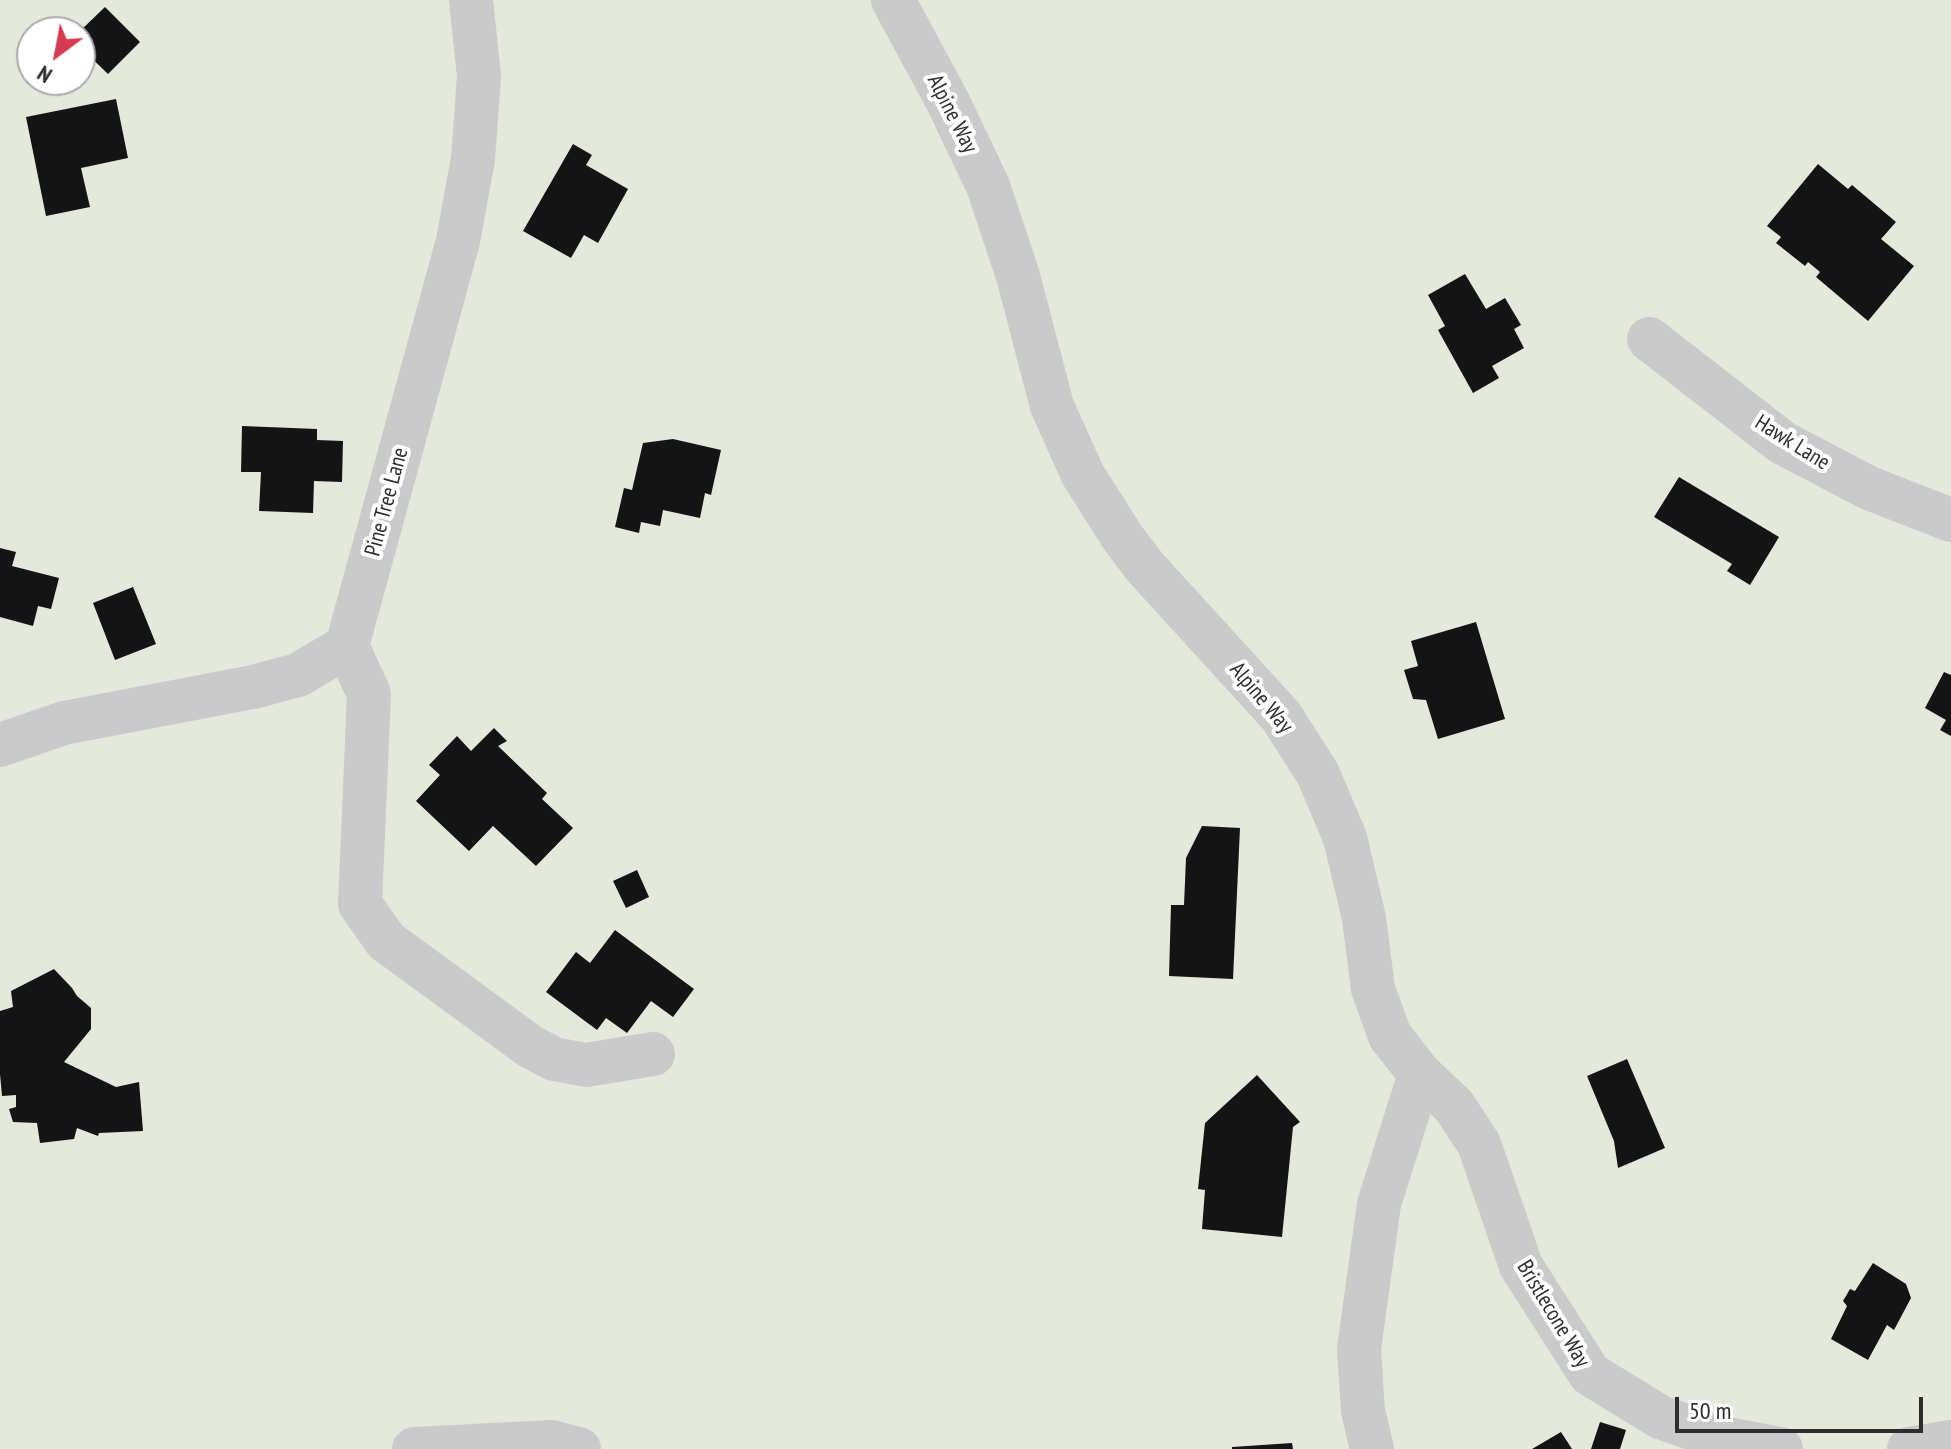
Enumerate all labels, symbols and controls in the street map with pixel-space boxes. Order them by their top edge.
north arrow [16,16,96,96]
text: N [32,60,57,90]
street label: Alpine Way [921,70,983,158]
street label: Hawk Lane [1750,410,1834,476]
street label: Pine Tree Lane [360,445,414,559]
street label: Alpine Way [1224,657,1298,739]
street label: Bristlecone Way [1511,1256,1595,1372]
scale bar [1679,1381,1927,1431]
text: 50 m [1689,1395,1731,1426]

